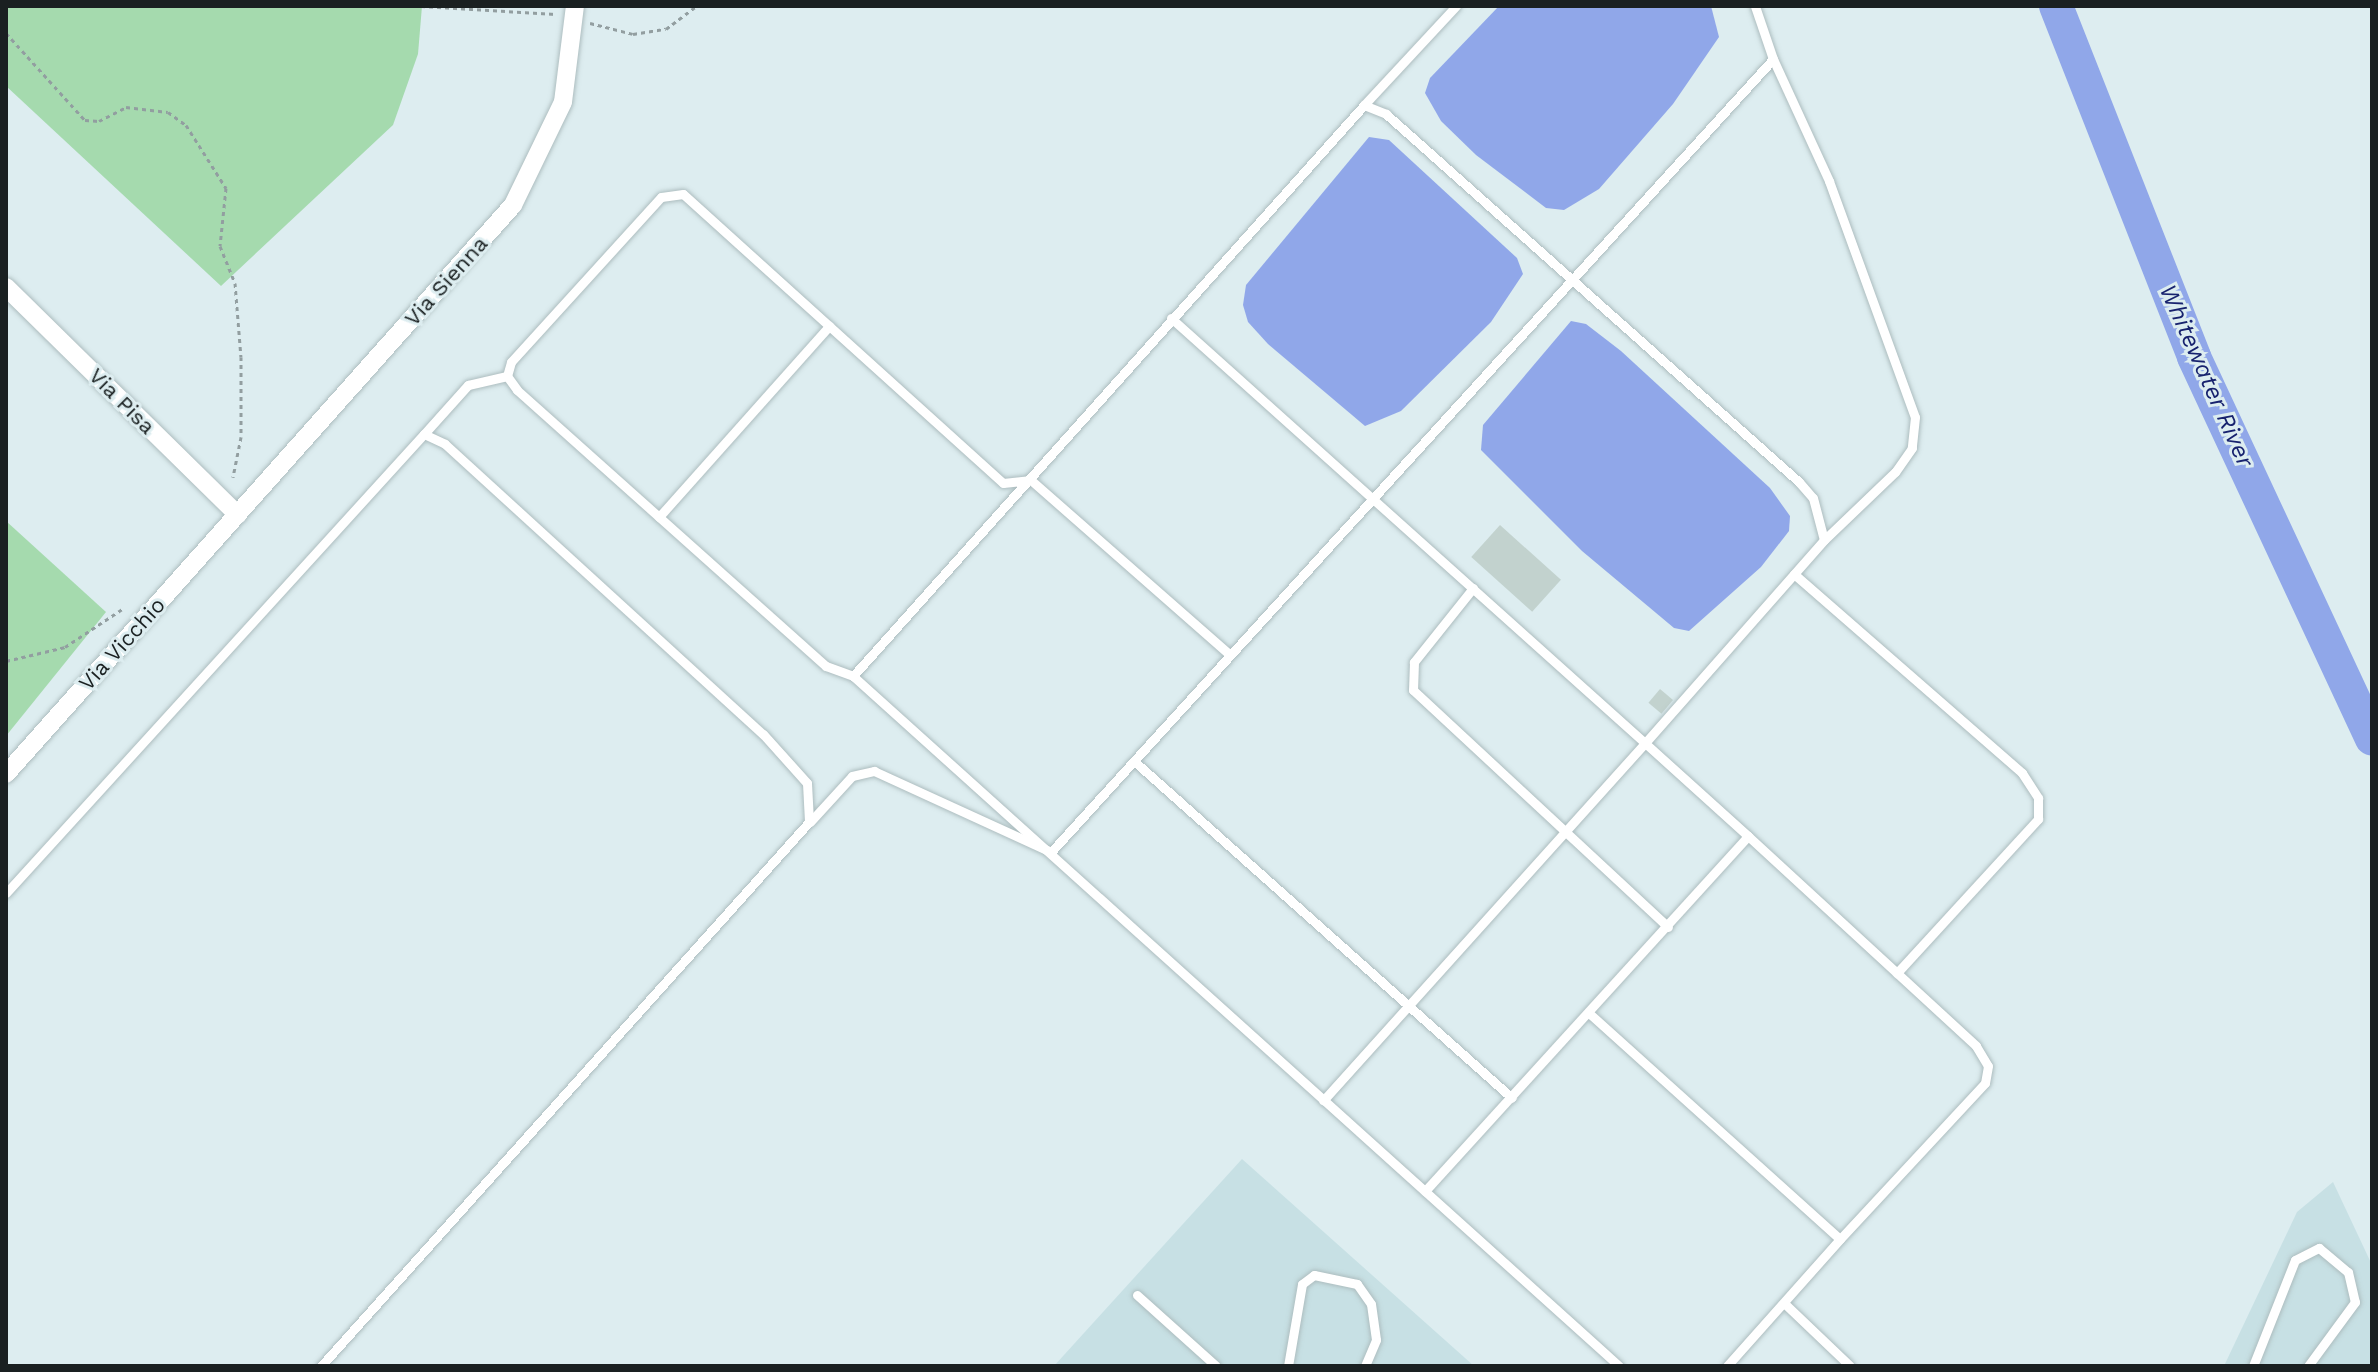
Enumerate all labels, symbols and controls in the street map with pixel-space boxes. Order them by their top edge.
street label: Via Sienna [399,230,493,332]
water label: Whitewater River [2153,280,2259,472]
street label: Via Pisa [83,362,161,440]
street label: Via Vicchio [73,592,171,696]

